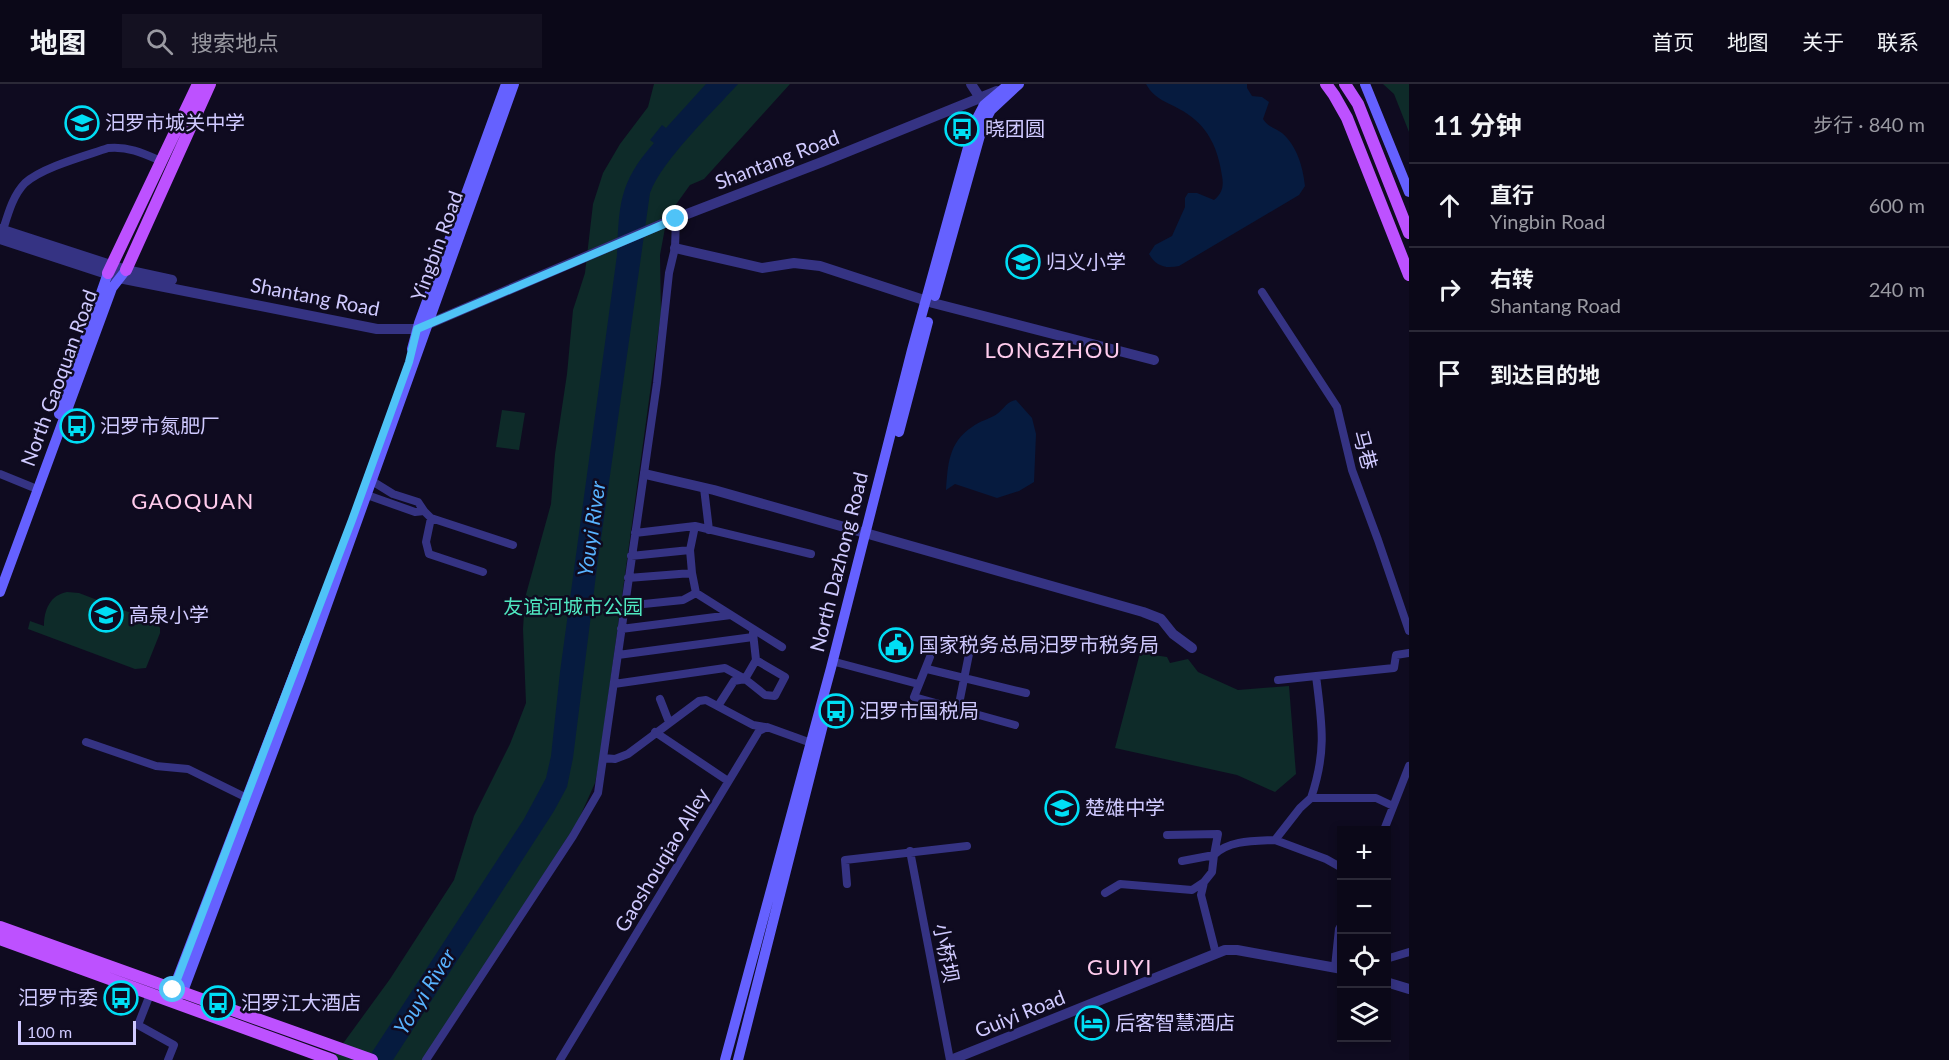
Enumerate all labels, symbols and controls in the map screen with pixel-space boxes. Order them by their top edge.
search box [122,14,542,68]
text: 地图 [30,25,86,59]
icon: search [143,25,176,58]
text: 搜索地点 [191,29,279,56]
text: 首页 [1652,29,1694,54]
text: 地图 [1727,29,1769,54]
text: 关于 [1802,29,1844,54]
text: 联系 [1877,29,1919,54]
school or university icon: 汨罗市城关中学 [64,105,100,141]
text: 11 分钟 [1433,109,1521,141]
place label: 汨罗市城关中学 [105,110,245,134]
bus stop icon: 晓团圆 [944,111,980,147]
text: 步行 · 840 m [1813,112,1925,136]
place label: 晓团圆 [985,116,1045,140]
street label: Shantang Road [711,124,842,194]
text: 直行 [1490,181,1534,208]
street label: Yingbin Road [405,187,467,304]
icon: ahead [1433,189,1466,222]
text: 600 m [1869,193,1925,217]
route end [662,205,688,231]
text: Yingbin Road [1490,209,1605,233]
school or university icon: 归义小学 [1005,244,1041,280]
place label: 归义小学 [1046,249,1126,273]
text: 右转 [1490,265,1534,292]
street label: Shantang Road [249,272,382,320]
icon: right [1433,273,1466,306]
text: 240 m [1869,277,1925,301]
street label: North Gaoquan Road [15,286,101,469]
text: Shantang Road [1490,293,1621,317]
district label: LONGZHOU [985,336,1121,363]
icon: arrive [1433,357,1466,390]
text: 到达目的地 [1490,361,1600,388]
bus stop icon: 汨罗市氮肥厂 [59,408,95,444]
place label: 汨罗市氮肥厂 [100,413,220,437]
street label: 马巷 [1349,427,1383,472]
street label: North Dazhong Road [804,469,872,654]
water label: Youyi River [571,479,610,578]
district label: GAOQUAN [131,487,255,514]
park label: 友谊河城市公园 [503,594,643,618]
school or university icon: 高泉小学 [88,597,124,633]
place label: 高泉小学 [129,602,209,626]
public building icon: 国家税务总局汨罗市税务局 [878,627,914,663]
place label: 国家税务总局汨罗市税务局 [919,632,1159,656]
bus stop icon: 汨罗市国税局 [818,693,854,729]
place label: 汨罗市国税局 [859,698,979,722]
street label: Gaoshouqiao Alley [609,783,714,936]
school or university icon: 楚雄中学 [1044,790,1080,826]
place label: 楚雄中学 [1085,795,1165,819]
map controls [1337,826,1391,1042]
button: + [1337,826,1391,880]
button: − [1337,880,1391,934]
street label: 小桥坝 [929,921,964,985]
button: locate [1337,934,1391,988]
water label: Youyi River [388,943,460,1039]
district label: GUIYI [1087,953,1153,980]
route start [159,976,185,1002]
bus stop icon: 汨罗市委 [103,980,139,1016]
street label: Guiyi Road [971,984,1068,1042]
place label: 汨罗市委 [18,985,98,1009]
bus stop icon: 汨罗江大酒店 [200,985,236,1021]
button: layers [1337,988,1391,1042]
place label: 汨罗江大酒店 [241,990,361,1014]
hotel icon: 后客智慧酒店 [1074,1005,1110,1041]
place label: 后客智慧酒店 [1115,1010,1235,1034]
scale bar [18,1018,136,1046]
text: 100 m [27,1022,72,1041]

